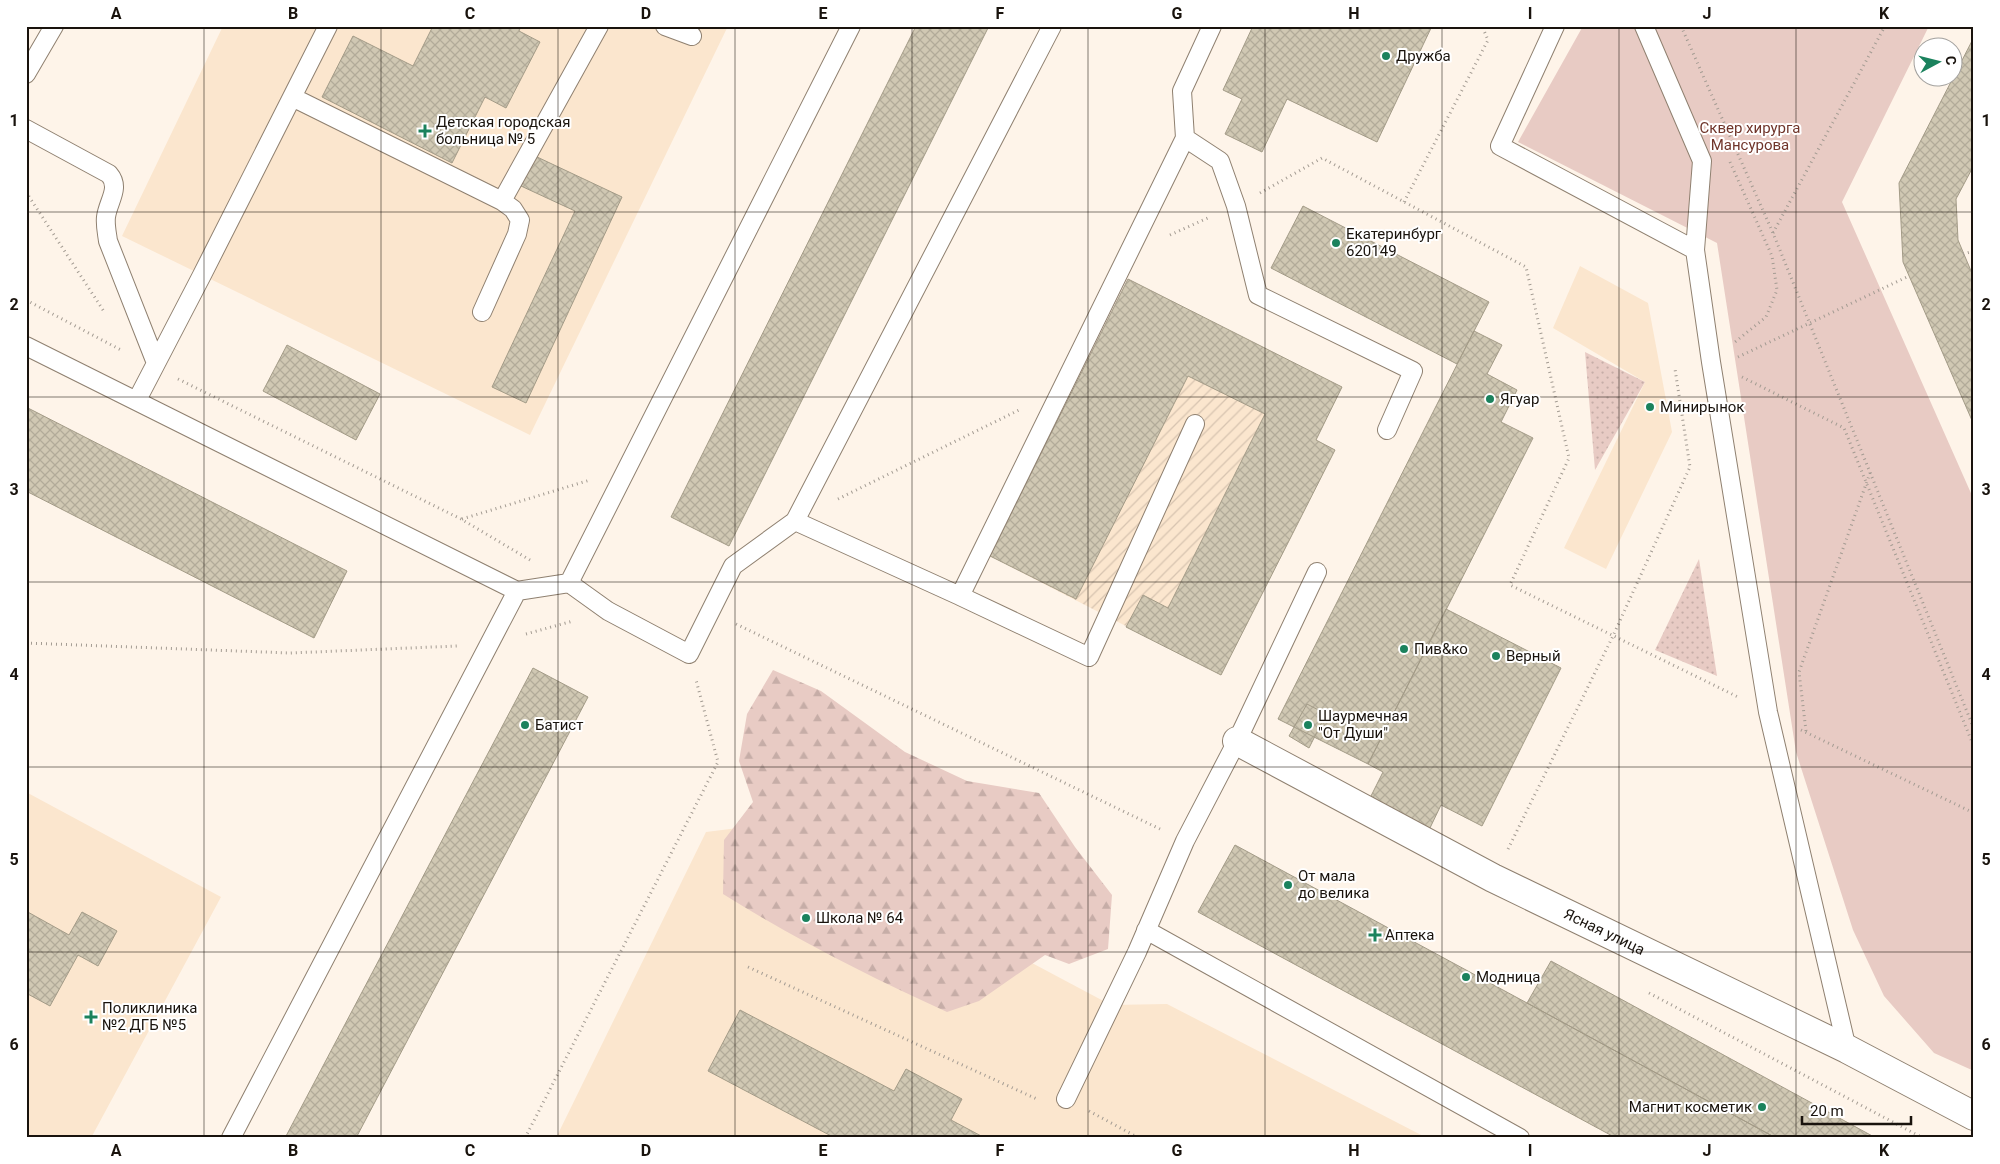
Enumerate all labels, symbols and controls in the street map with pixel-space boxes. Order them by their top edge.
text: A [111,4,122,23]
text: B [288,4,298,23]
text: C [465,4,475,23]
text: D [641,4,651,23]
text: E [819,4,828,23]
text: F [996,4,1005,23]
text: G [1172,4,1183,23]
text: H [1348,4,1360,23]
text: I [1528,4,1532,23]
text: J [1703,4,1711,23]
text: K [1879,4,1890,23]
north arrow [1912,38,1962,88]
place label: Дружба [1396,47,1451,65]
marker: Дружба [1380,50,1392,62]
text: С [1942,55,1959,66]
text: 1 [9,111,19,130]
text: 1 [1981,111,1991,130]
place label: Детская городская больница № 5 [436,113,570,148]
park label: Сквер хирурга Мансурова [1700,119,1800,154]
marker: Детская городская больница № 5 [418,124,432,138]
place label: Екатеринбург 620149 [1346,225,1442,260]
marker: Екатеринбург 620149 [1330,237,1342,249]
text: 2 [9,295,19,314]
text: 2 [1981,295,1991,314]
place label: Ягуар [1500,390,1539,408]
marker: Ягуар [1484,393,1496,405]
place label: Минирынок [1660,398,1744,416]
marker: Минирынок [1644,401,1656,413]
text: 3 [9,480,19,499]
text: 3 [1981,480,1991,499]
place label: Пив&ко [1414,640,1468,658]
marker: Пив&ко [1398,643,1410,655]
place label: Верный [1506,647,1561,665]
marker: Верный [1490,650,1502,662]
text: 4 [9,665,19,684]
text: 4 [1981,665,1991,684]
place label: Шаурмечная "От Души" [1318,707,1408,742]
place label: Батист [535,716,583,734]
marker: Батист [519,719,531,731]
marker: Шаурмечная "От Души" [1302,719,1314,731]
text: 5 [9,850,19,869]
text: 5 [1981,850,1991,869]
place label: От мала до велика [1298,867,1369,902]
marker: От мала до велика [1282,879,1294,891]
street label: Ясная улица [1561,905,1648,959]
place label: Школа № 64 [816,909,904,927]
marker: Школа № 64 [800,912,812,924]
place label: Аптека [1385,926,1434,944]
marker: Аптека [1369,929,1381,941]
place label: Модница [1476,968,1541,986]
marker: Модница [1460,971,1472,983]
place label: Поликлиника №2 ДГБ №5 [102,999,197,1034]
marker: Поликлиника №2 ДГБ №5 [84,1010,98,1024]
text: 6 [9,1035,19,1054]
text: 6 [1981,1035,1991,1054]
scale bar [1802,1094,1911,1126]
place label: Магнит косметик [1629,1098,1752,1116]
marker: Магнит косметик [1756,1101,1768,1113]
text: 20 m [1810,1102,1844,1120]
text: A [111,1141,122,1160]
text: B [288,1141,298,1160]
text: C [465,1141,475,1160]
text: D [641,1141,651,1160]
text: E [819,1141,828,1160]
text: F [996,1141,1005,1160]
text: G [1172,1141,1183,1160]
text: H [1348,1141,1360,1160]
text: I [1528,1141,1532,1160]
text: J [1703,1141,1711,1160]
text: K [1879,1141,1890,1160]

